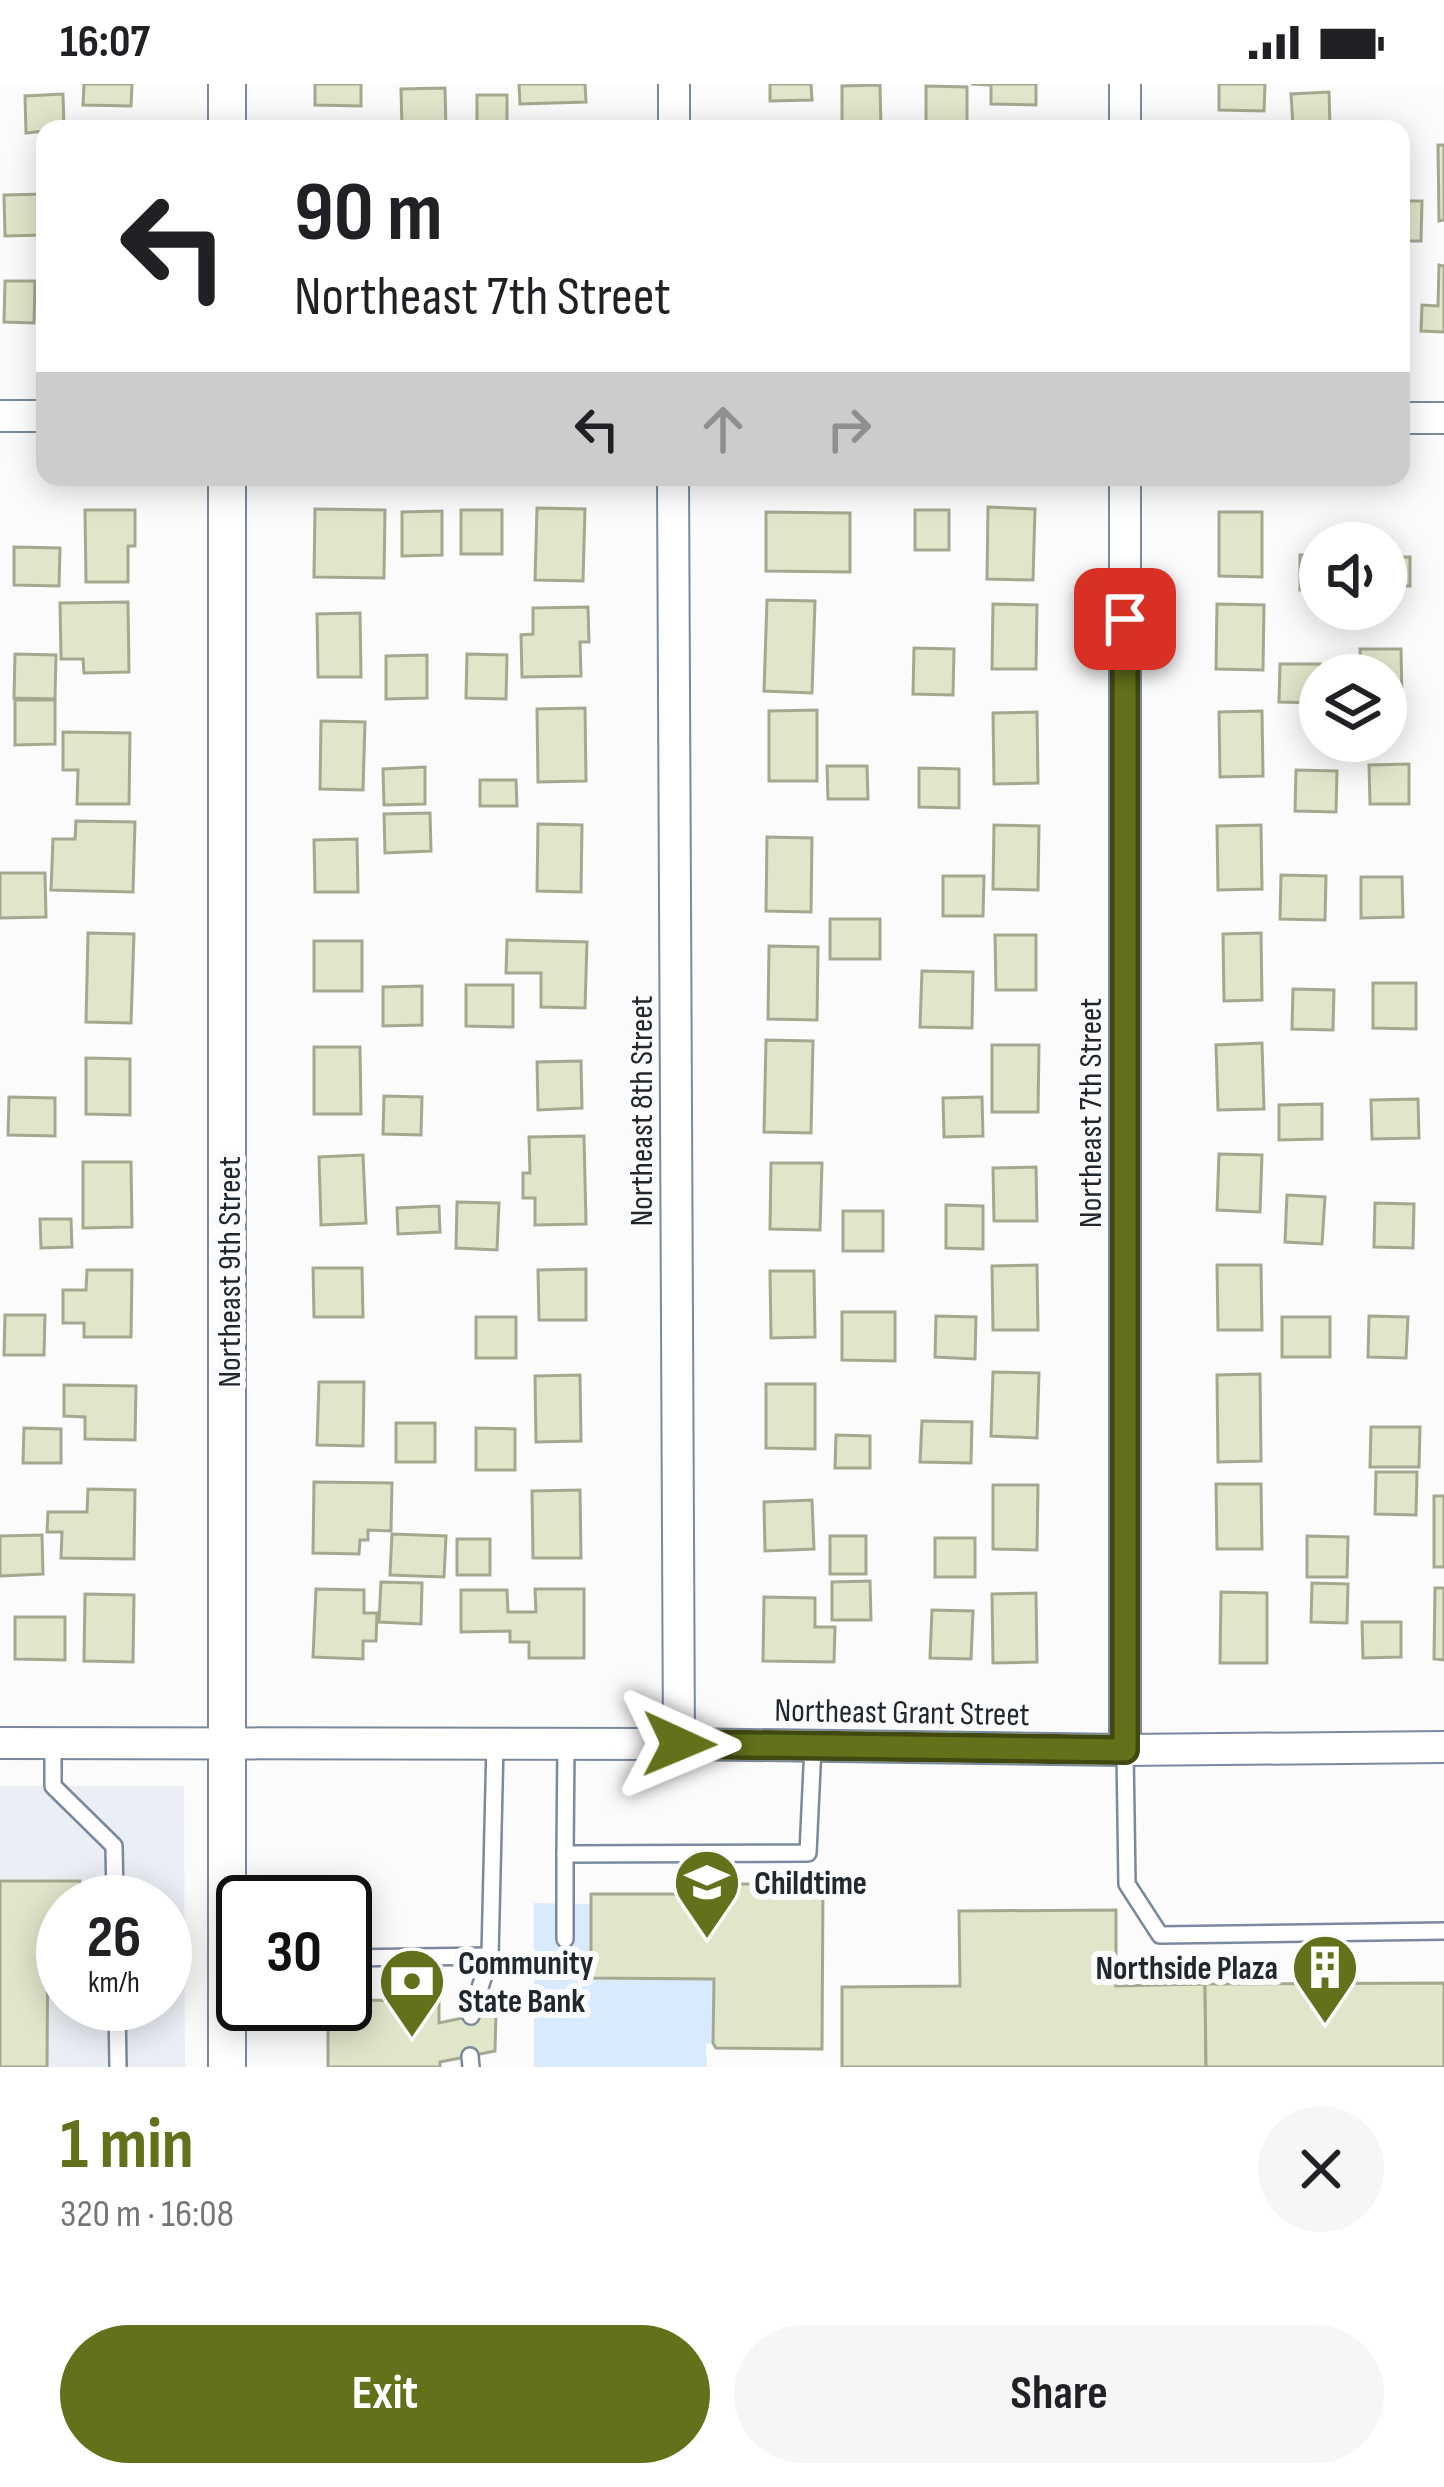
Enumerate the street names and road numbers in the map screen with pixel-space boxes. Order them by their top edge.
street label: Northeast 8th Street [622,995,662,1227]
street label: Northeast 7th Street [1071,998,1111,1228]
street label: Northeast 9th Street [210,1156,250,1388]
street label: Northeast Grant Street [774,1691,1030,1735]

